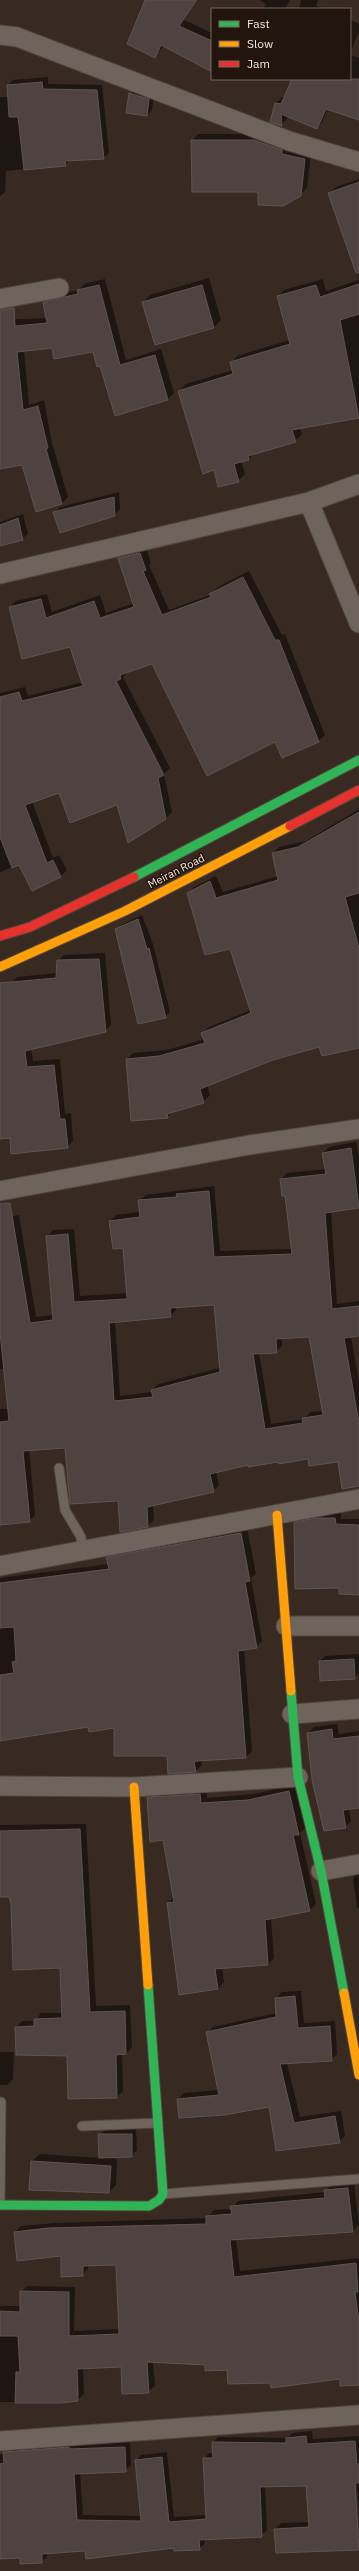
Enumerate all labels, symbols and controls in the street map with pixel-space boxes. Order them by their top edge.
legend [211,8,351,80]
text: Fast [247,16,270,31]
text: Slow [247,36,273,51]
text: Jam [247,56,270,71]
street label: Meiran Road [145,851,207,891]

